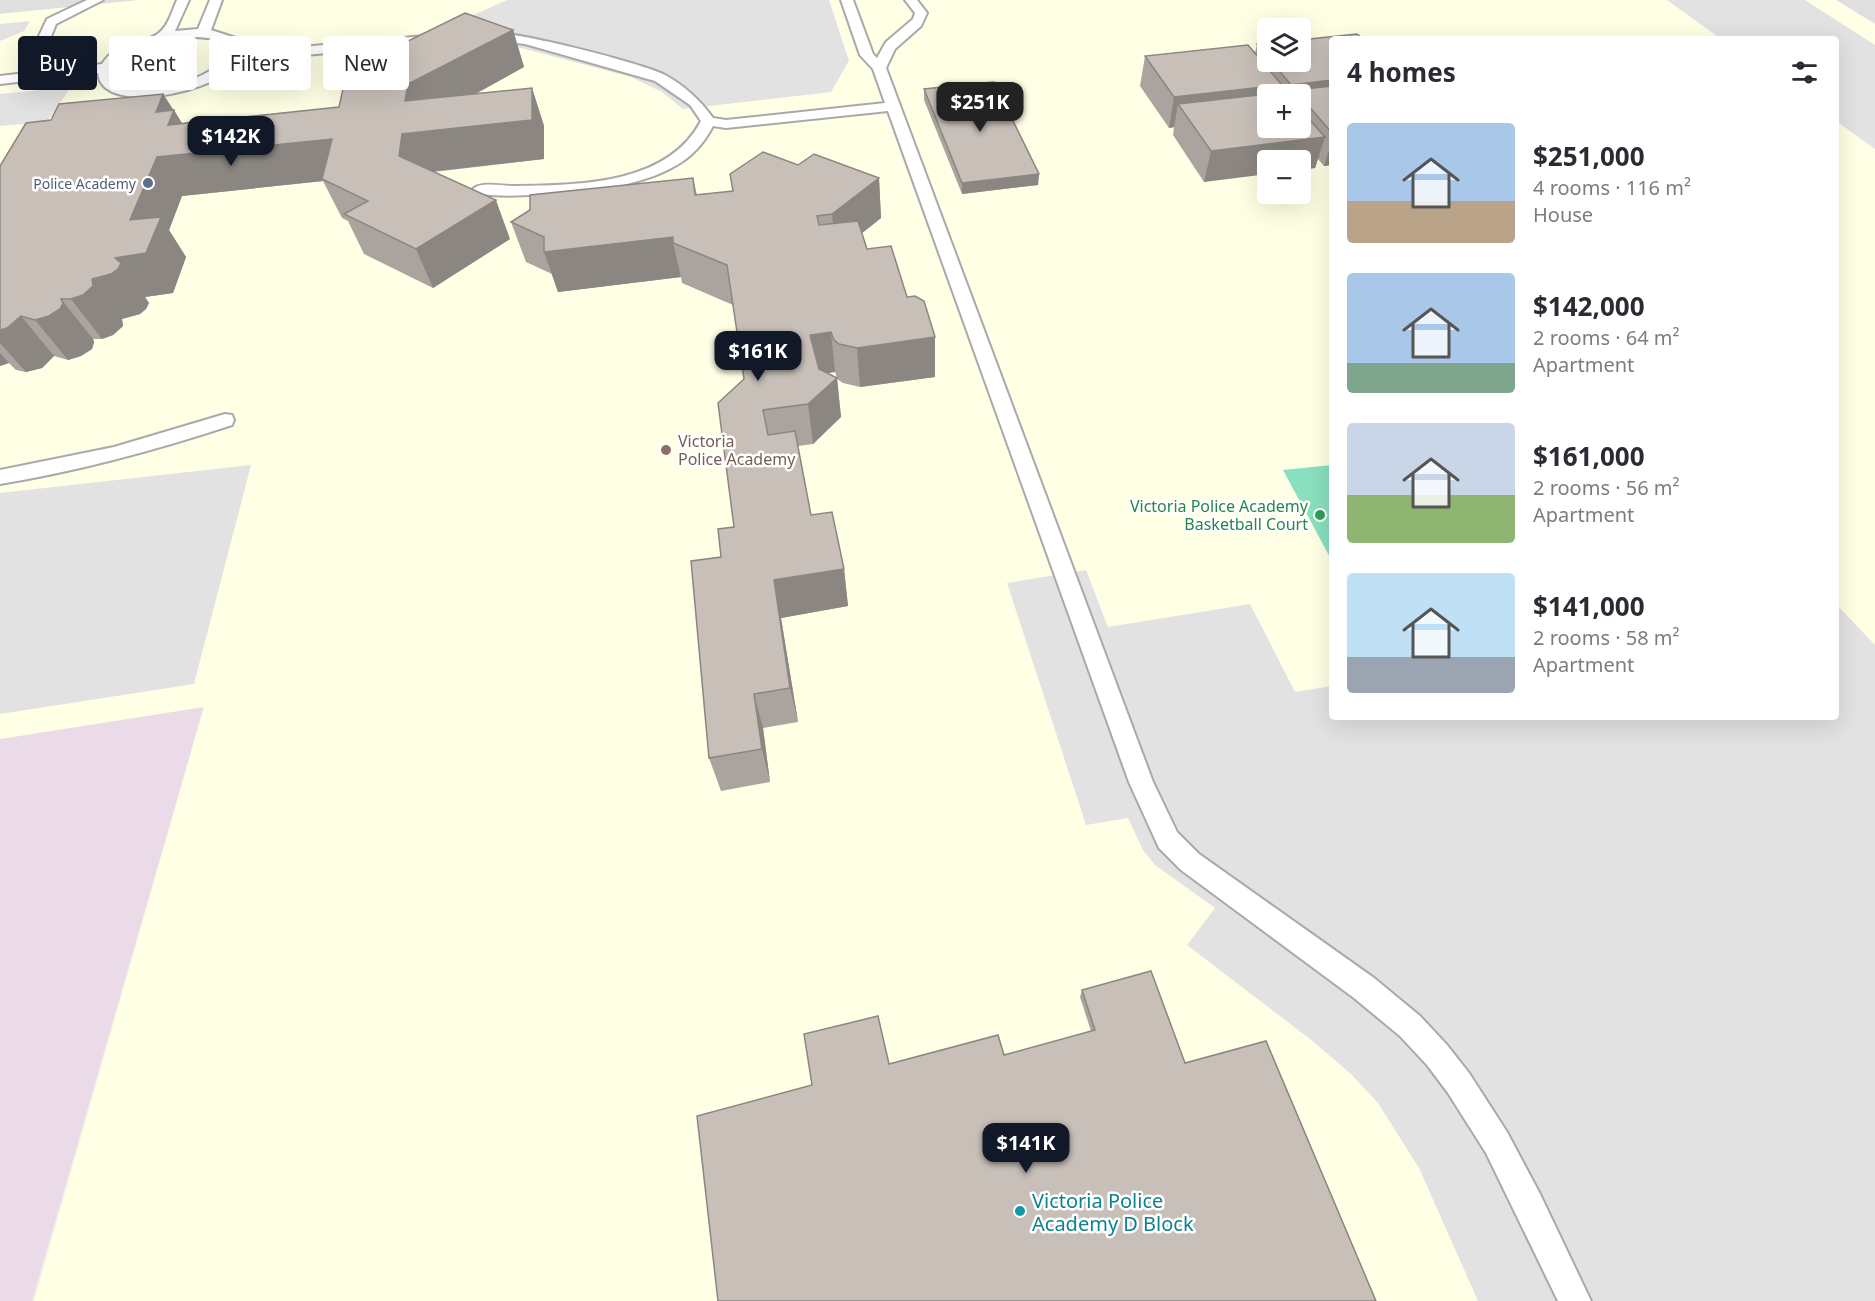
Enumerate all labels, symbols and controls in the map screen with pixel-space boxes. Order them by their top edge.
map controls [1257,18,1311,204]
button: layers [1257,18,1311,72]
chip: Buy [18,36,97,90]
chip: Rent [109,36,197,90]
chip: Filters [209,36,311,90]
chip: New [323,36,409,90]
text: 4 homes [1347,54,1456,90]
icon: filters [1788,56,1821,89]
pin: $251K [938,82,1022,133]
button: + [1257,84,1311,138]
text: $251K [950,88,1010,115]
pin: $142K [189,116,273,167]
text: $142K [201,122,261,149]
text: $251,000 [1533,138,1645,174]
icon: home [1395,147,1467,219]
button: − [1257,150,1311,204]
place label: Police Academy [33,174,137,193]
text: 4 rooms · 116 m² [1533,174,1691,201]
marker: Police Academy [141,176,155,190]
text: House [1533,201,1593,228]
text: $142,000 [1533,288,1645,324]
icon: home [1395,297,1467,369]
text: 2 rooms · 64 m² [1533,324,1680,351]
pin: $161K [716,331,800,382]
text: $161K [728,337,788,364]
text: Apartment [1533,351,1634,378]
place label: Victoria Police Academy [678,430,796,470]
text: $161,000 [1533,438,1645,474]
marker: Victoria Police Academy [659,443,673,457]
icon: home [1395,447,1467,519]
text: 2 rooms · 56 m² [1533,474,1680,501]
place label: Victoria Police Academy Basketball Court [1130,495,1309,535]
text: Apartment [1533,501,1634,528]
marker: Victoria Police Academy Basketball Court [1313,508,1327,522]
text: $141,000 [1533,588,1645,624]
icon: home [1395,597,1467,669]
text: 2 rooms · 58 m² [1533,624,1680,651]
text: Apartment [1533,651,1634,678]
pin: $141K [984,1123,1068,1174]
text: $141K [996,1129,1056,1156]
place label: Victoria Police Academy D Block [1032,1187,1194,1237]
marker: Victoria Police Academy D Block [1013,1204,1027,1218]

